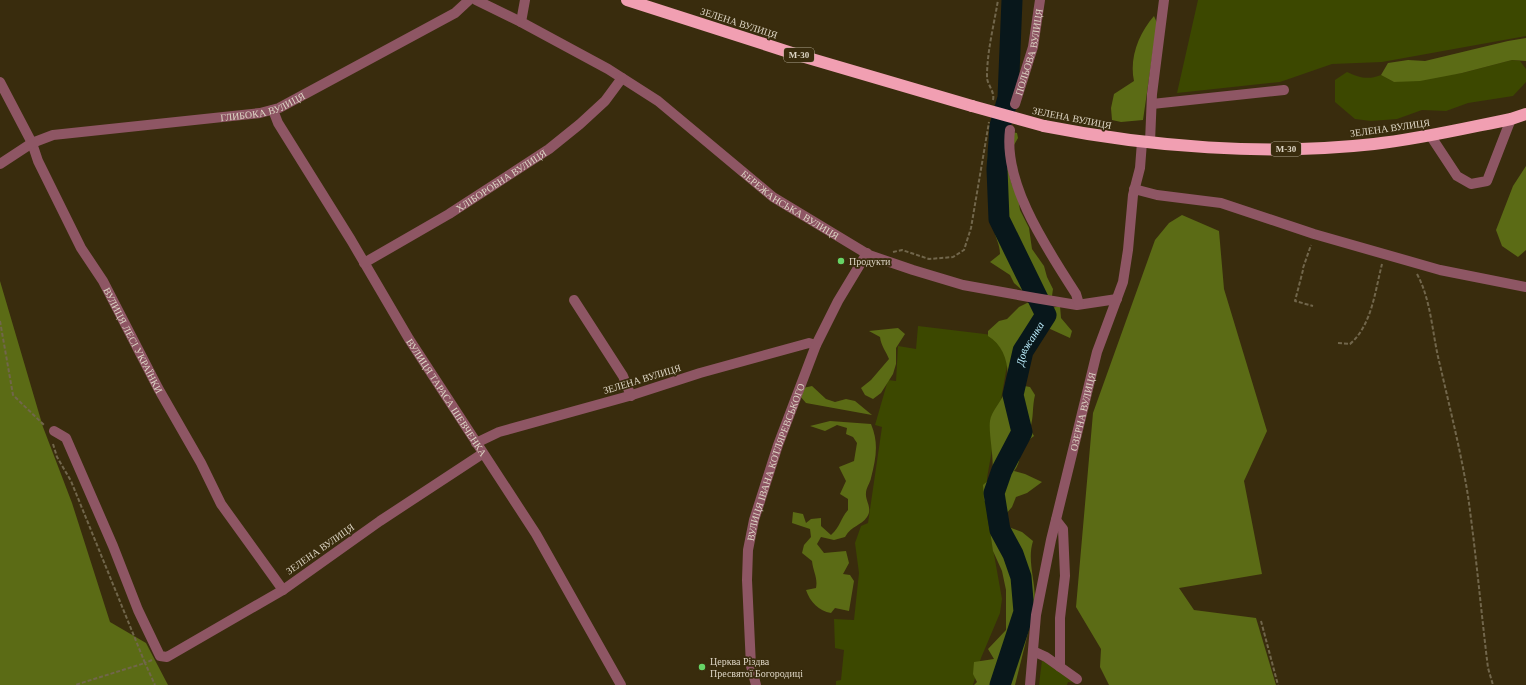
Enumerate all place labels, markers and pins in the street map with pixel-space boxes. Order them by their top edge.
marker: Продукти [836,256,846,266]
place label: Продукти [849,256,891,267]
place label: Церква Різдва Пресвятої Богородиці [710,656,803,679]
marker: Церква Різдва Пресвятої Богородиці [697,662,707,672]

